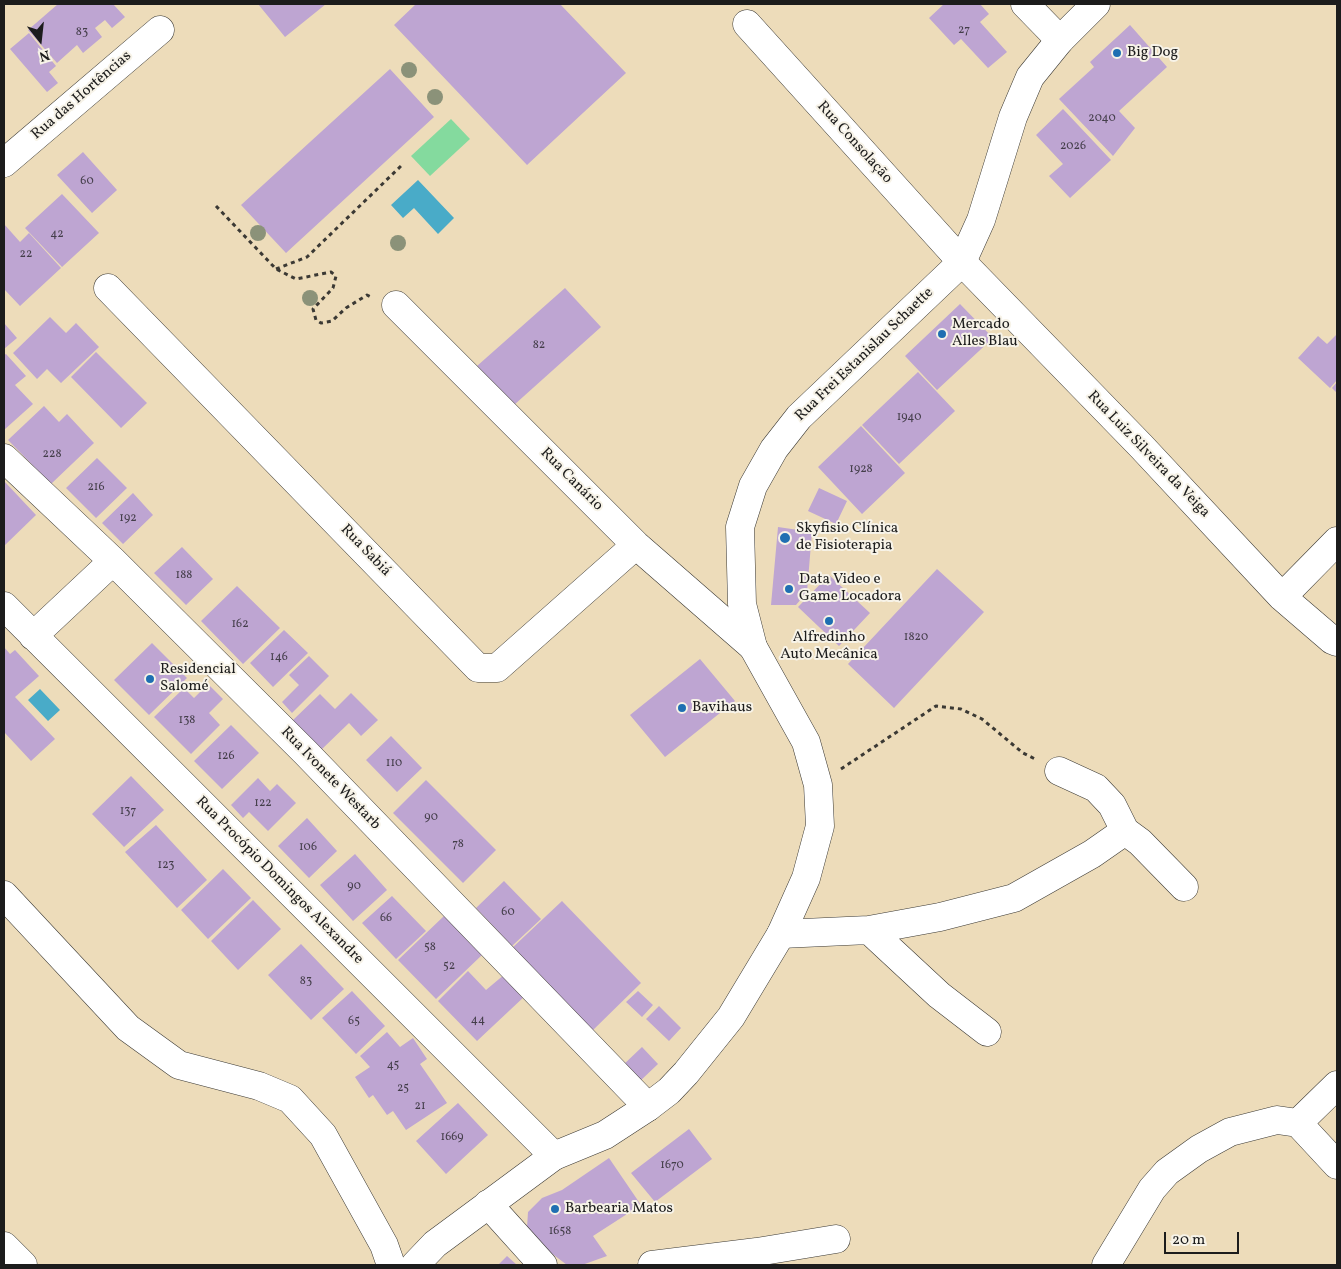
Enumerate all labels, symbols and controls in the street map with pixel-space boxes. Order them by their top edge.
north arrow [15,15,65,65]
house number: 27 [958,24,970,38]
house number: 83 [76,26,88,40]
text: N [37,44,52,65]
place label: Big Dog [1127,44,1178,62]
marker: Big Dog [1111,47,1123,59]
street label: Rua das Hortências [28,48,136,144]
street label: Rua Consolação [812,98,896,188]
house number: 2040 [1088,112,1116,126]
house number: 2026 [1060,140,1086,154]
house number: 60 [80,175,94,189]
house number: 42 [50,228,64,242]
house number: 22 [20,248,32,262]
street label: Rua Frei Estanislau Schaette [792,284,938,426]
place label: Mercado Alles Blau [952,316,1018,351]
marker: Mercado Alles Blau [936,328,948,340]
house number: 82 [533,339,545,353]
street label: Rua Luiz Silveira da Veiga [1083,388,1213,522]
house number: 1940 [897,411,921,425]
street label: Rua Canário [536,445,606,515]
house number: 228 [43,448,61,462]
house number: 1928 [849,463,873,477]
house number: 216 [87,481,105,495]
house number: 192 [119,512,137,526]
place label: Skyfisio Clínica de Fisioterapia [796,520,898,555]
street label: Rua Sabiá [336,521,394,581]
marker: Skyfisio Clínica de Fisioterapia [778,531,792,545]
house number: 188 [176,569,192,583]
place label: Data Video e Game Locadora [799,571,902,606]
marker: Data Video e Game Locadora [783,583,795,595]
marker: Alfredinho Auto Mecânica [823,615,835,627]
house number: 162 [231,618,249,632]
place label: Alfredinho Auto Mecânica [780,629,878,664]
house number: 1820 [904,631,928,645]
house number: 146 [270,651,288,665]
place label: Residencial Salomé [160,661,236,696]
marker: Residencial Salomé [144,673,156,685]
place label: Bavihaus [692,699,752,717]
marker: Bavihaus [676,702,688,714]
house number: 138 [179,714,195,728]
street label: Rua Ivonete Westarb [276,724,384,834]
house number: 126 [217,750,235,764]
house number: 110 [386,757,402,771]
street label: Rua Procópio Domingos Alexandre [191,793,367,969]
house number: 122 [254,797,272,811]
house number: 137 [120,805,136,819]
house number: 90 [424,811,438,825]
house number: 78 [452,838,464,852]
house number: 106 [299,841,317,855]
house number: 123 [158,859,174,873]
house number: 90 [347,880,361,894]
house number: 60 [501,906,515,920]
house number: 66 [380,912,392,926]
house number: 58 [424,941,436,955]
house number: 52 [443,960,455,974]
house number: 83 [300,975,312,989]
house number: 44 [471,1014,485,1028]
house number: 65 [348,1015,360,1029]
house number: 45 [387,1059,399,1073]
house number: 25 [397,1082,409,1096]
house number: 21 [414,1100,426,1114]
house number: 1669 [440,1131,464,1145]
house number: 1670 [660,1159,684,1173]
place label: Barbearia Matos [565,1200,673,1218]
marker: Barbearia Matos [549,1203,561,1215]
scale bar [1166,1222,1241,1254]
house number: 1658 [549,1225,571,1239]
text: 20 m [1172,1230,1205,1251]

